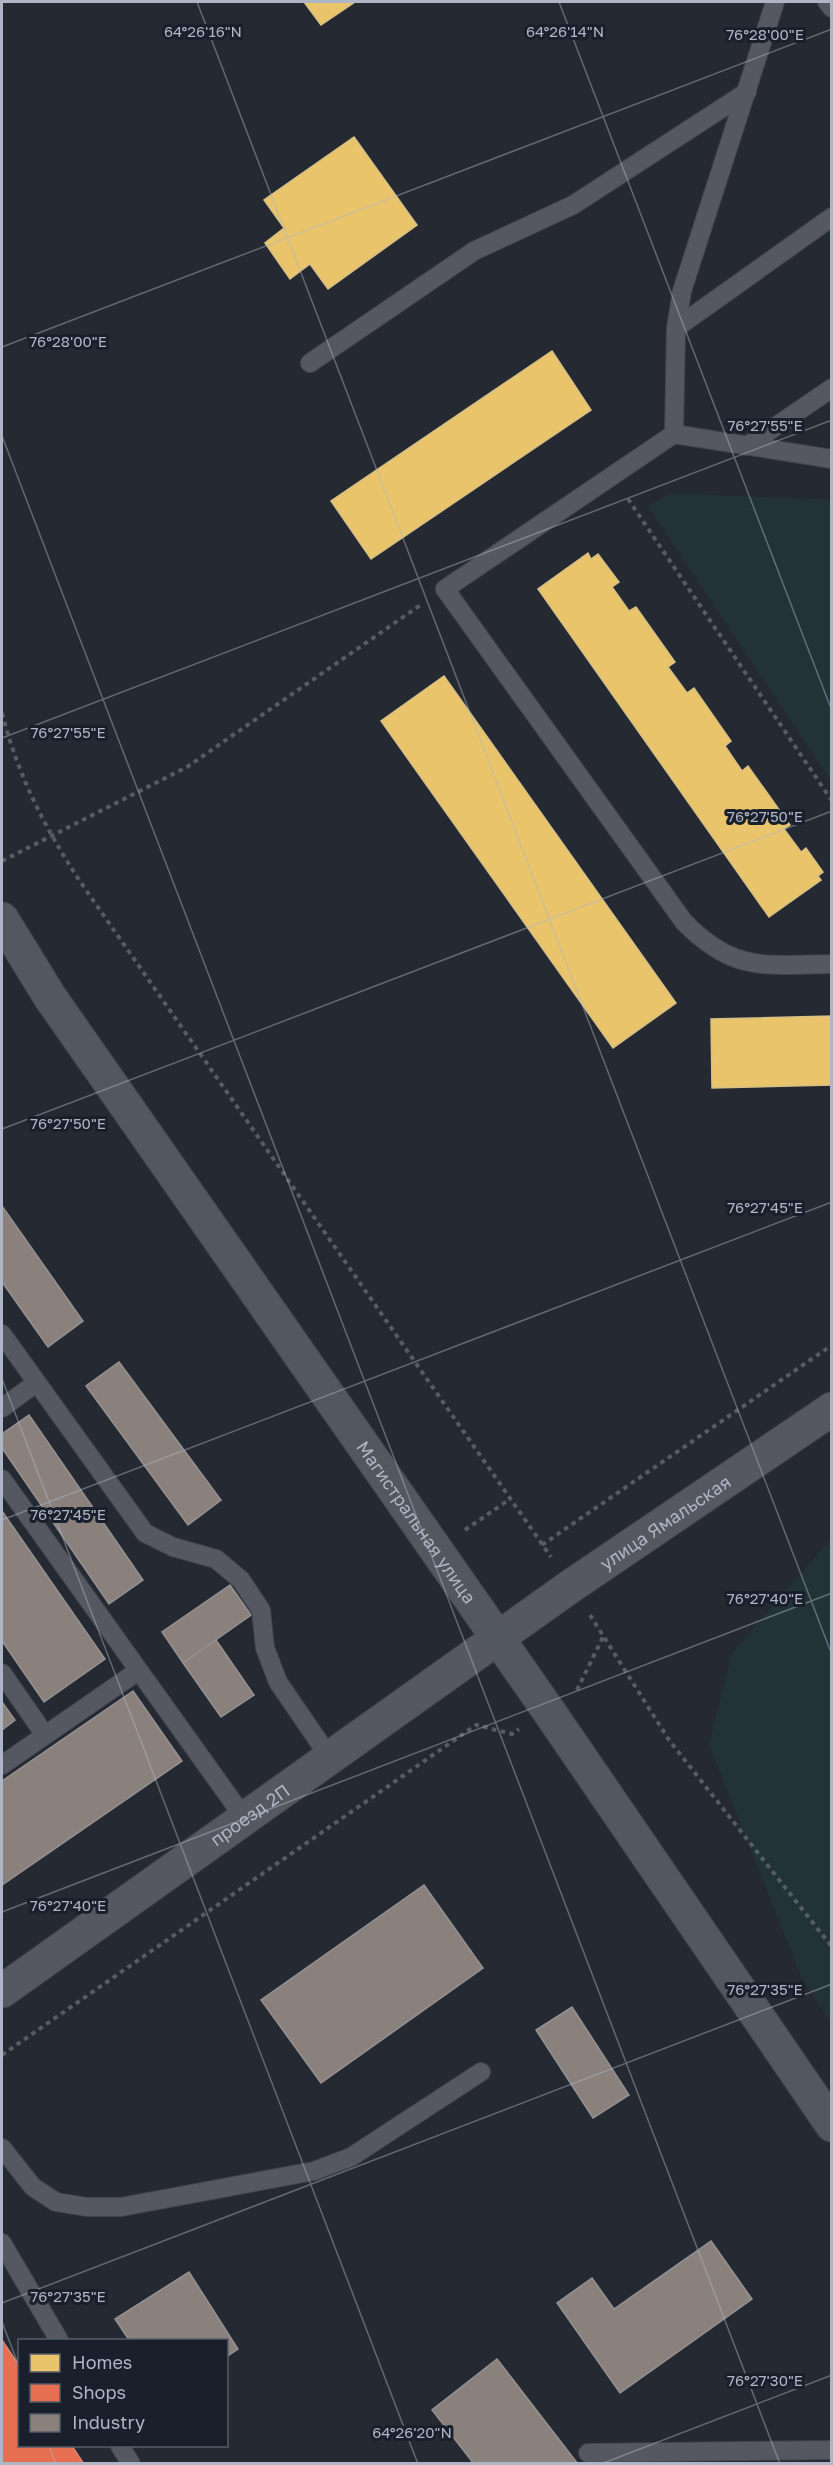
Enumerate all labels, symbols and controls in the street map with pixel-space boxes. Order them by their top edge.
text: 64°26'16"N [164,22,242,40]
text: 64°26'14"N [526,22,604,40]
text: 76°28'00"E [726,25,804,43]
text: 76°28'00"E [29,332,107,350]
text: 76°27'55"E [727,416,803,434]
text: 76°27'55"E [30,723,106,741]
text: 76°27'50"E [727,807,803,825]
text: 76°27'50"E [30,1114,106,1132]
text: 76°27'45"E [727,1198,803,1216]
street label: Магистральная улица [352,1436,481,1608]
street label: улица Ямальская [595,1470,735,1574]
text: 76°27'45"E [30,1505,106,1523]
text: 76°27'40"E [727,1589,803,1607]
street label: проезд 2П [206,1779,294,1850]
text: 76°27'40"E [30,1896,106,1914]
text: 76°27'35"E [727,1980,803,1998]
text: 76°27'35"E [30,2287,106,2305]
legend [18,2339,228,2447]
text: Homes [72,2351,132,2373]
text: 76°27'30"E [727,2371,803,2389]
text: Shops [72,2381,126,2403]
text: Industry [72,2411,145,2433]
text: 64°26'20"N [372,2423,452,2441]

